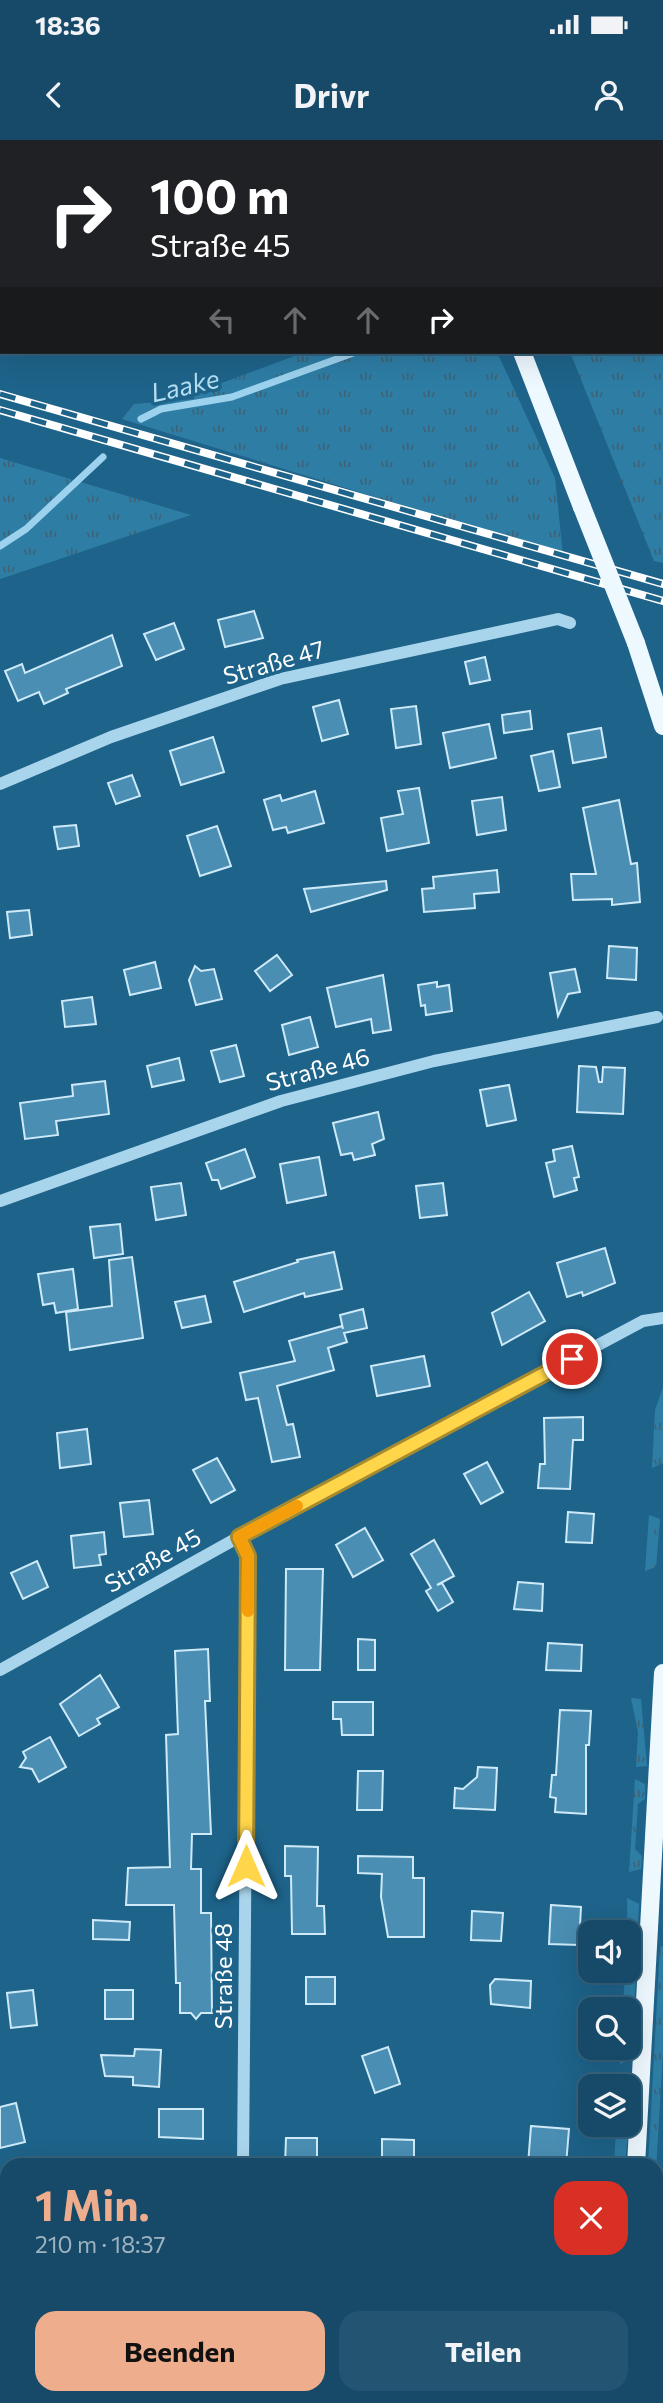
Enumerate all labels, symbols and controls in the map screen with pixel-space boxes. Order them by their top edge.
text: 18:36 [35,9,101,40]
text: Drivr [293,75,370,115]
icon: back [35,76,73,114]
icon: person [590,76,628,114]
text: 100 m [150,164,289,224]
icon: right [35,168,126,259]
text: Straße 45 [150,224,291,264]
icon: left [203,301,241,339]
icon: ahead [276,301,314,339]
icon: ahead [349,301,387,339]
icon: right [422,301,460,339]
water label: Laake [147,362,222,407]
street label: Straße 47 [220,633,328,690]
street label: Straße 46 [262,1041,373,1096]
pin [542,1329,602,1389]
icon: arrive [553,1340,591,1378]
street label: Straße 45 [99,1521,205,1598]
position arrow [209,1829,283,1903]
map controls [578,1920,641,2137]
button: sound [578,1920,641,1983]
street label: Straße 48 [208,1923,237,2029]
button: search [578,1997,641,2060]
button: layers [578,2074,641,2137]
text: 1 Min. [35,2178,150,2230]
button: close [554,2181,628,2255]
text: 210 m · 18:37 [35,2230,166,2258]
button: Beenden [35,2311,325,2391]
button: Teilen [339,2311,628,2391]

